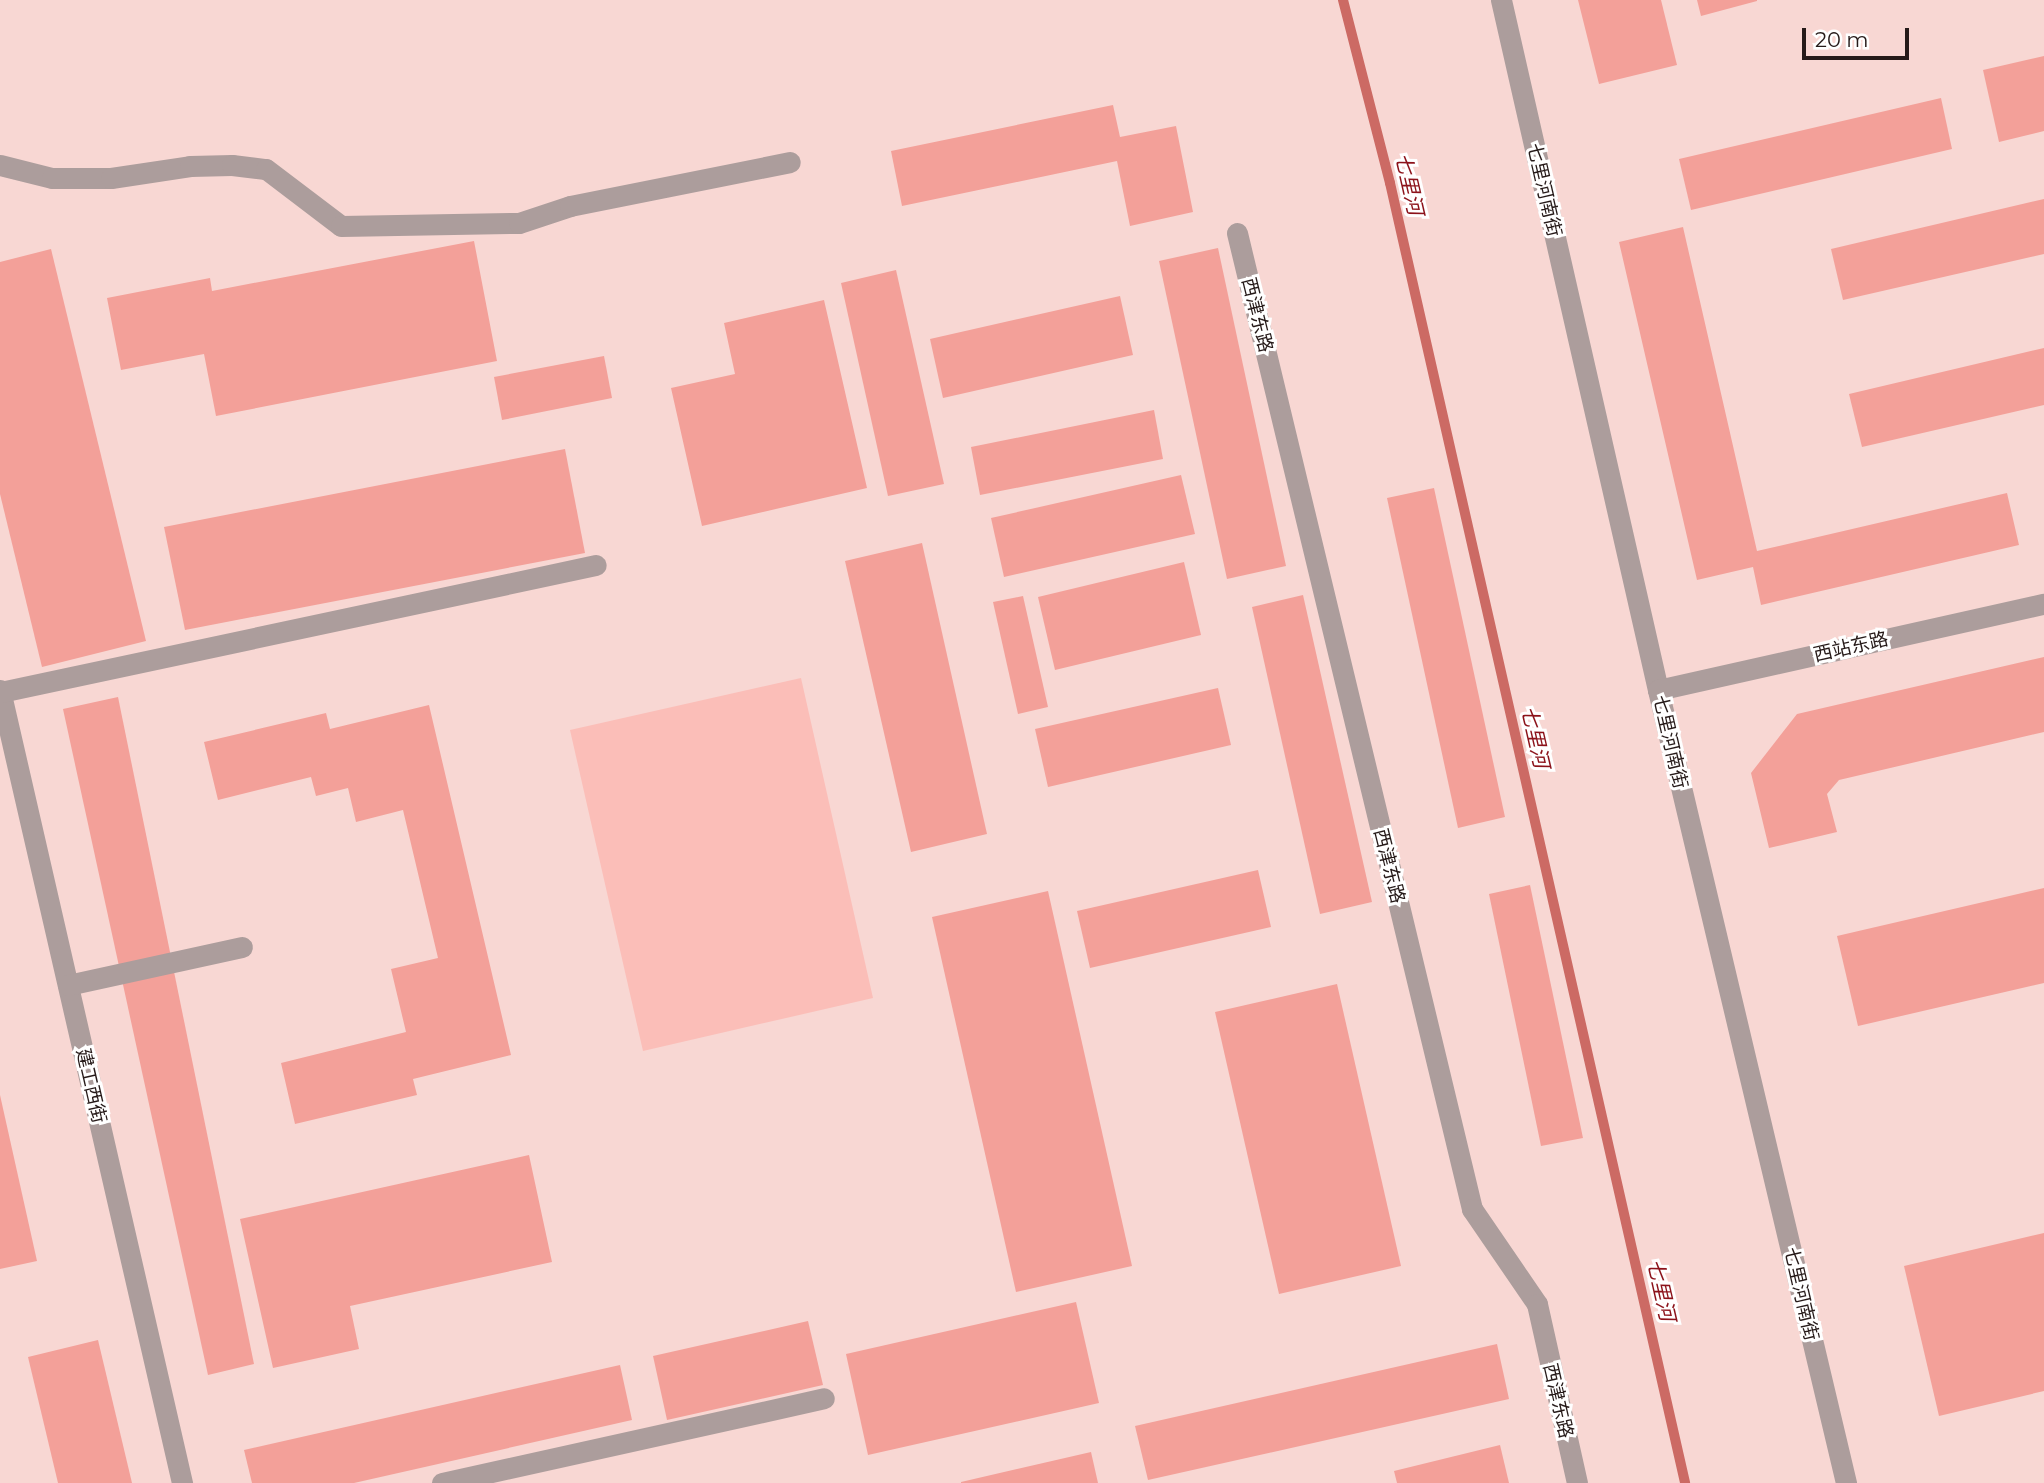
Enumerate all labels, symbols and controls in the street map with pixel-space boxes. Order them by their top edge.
scale bar [1806,14,1913,58]
text: 20 m [1815,27,1869,52]
street label: 七里河南街 [1522,141,1566,239]
water label: 七里河 [1390,150,1428,218]
street label: 西津东路 [1237,275,1277,355]
street label: 西站东路 [1811,627,1891,667]
street label: 七里河南街 [1648,693,1692,791]
water label: 七里河 [1516,703,1554,771]
street label: 西津东路 [1369,826,1409,906]
street label: 建工西街 [71,1046,111,1126]
street label: 七里河南街 [1779,1245,1823,1343]
water label: 七里河 [1642,1256,1680,1324]
street label: 西津东路 [1538,1361,1578,1441]

